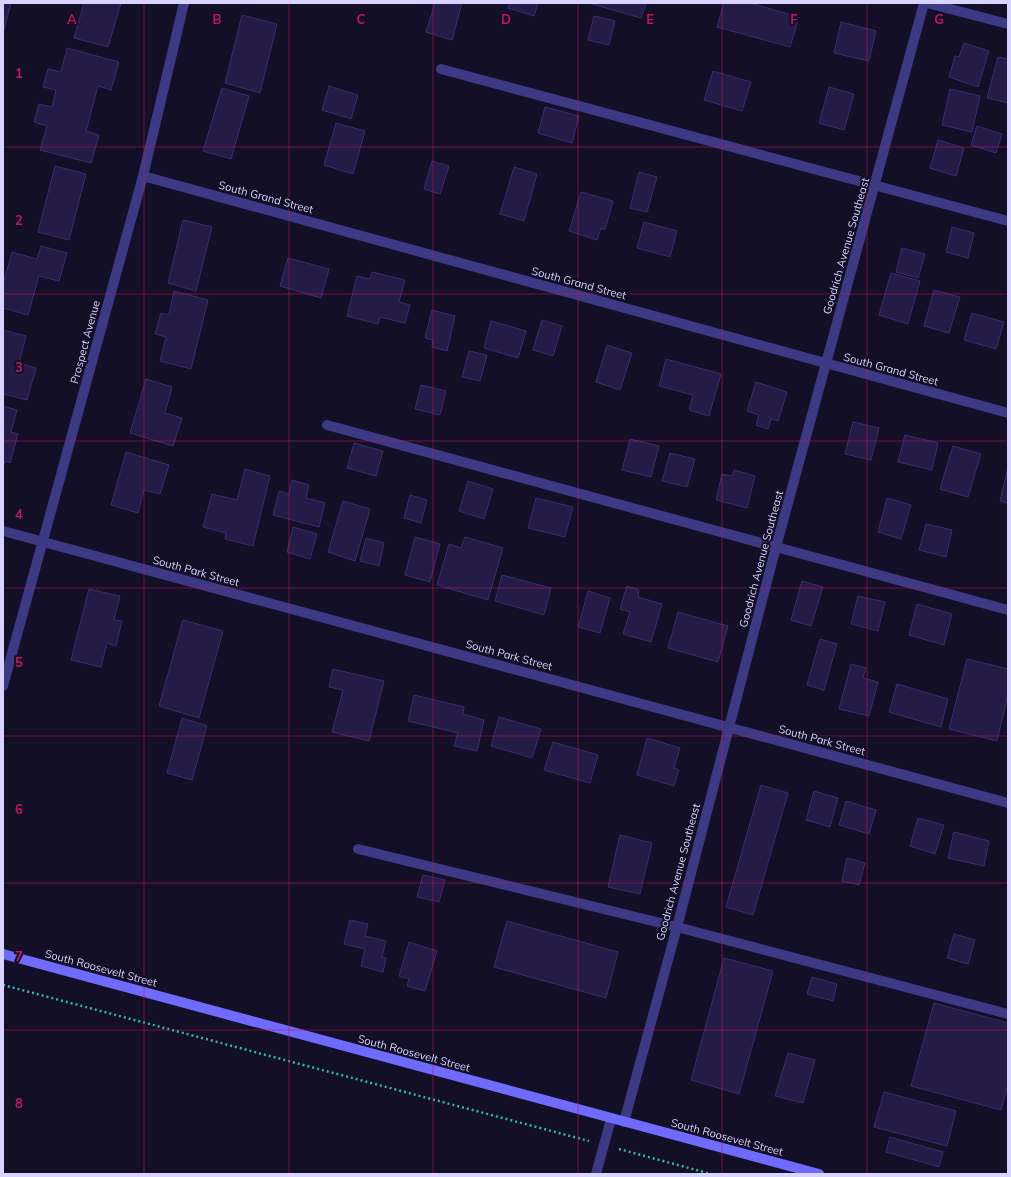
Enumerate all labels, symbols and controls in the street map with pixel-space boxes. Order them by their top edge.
text: A [67,11,77,27]
text: B [213,11,222,27]
text: C [357,11,366,27]
text: D [501,11,511,27]
text: E [646,11,654,27]
text: F [790,11,798,27]
text: G [934,11,944,27]
text: 1 [15,65,23,81]
street label: Goodrich Avenue Southeast [820,176,872,316]
street label: South Grand Street [217,178,315,216]
text: 2 [15,212,23,228]
street label: South Grand Street [530,264,628,302]
street label: Prospect Avenue [67,299,103,385]
street label: South Grand Street [842,350,940,388]
text: 3 [15,359,23,375]
street label: Goodrich Avenue Southeast [736,489,786,629]
text: 4 [15,506,23,522]
street label: South Park Street [151,553,241,589]
street label: South Park Street [464,637,554,673]
text: 5 [15,654,23,670]
street label: South Park Street [777,722,867,758]
text: 6 [15,801,23,817]
street label: Goodrich Avenue Southeast [653,802,703,942]
street label: South Roosevelt Street [43,946,159,990]
text: 7 [15,948,23,964]
street label: South Roosevelt Street [356,1031,472,1075]
text: 8 [15,1095,23,1111]
street label: South Roosevelt Street [669,1115,785,1159]

